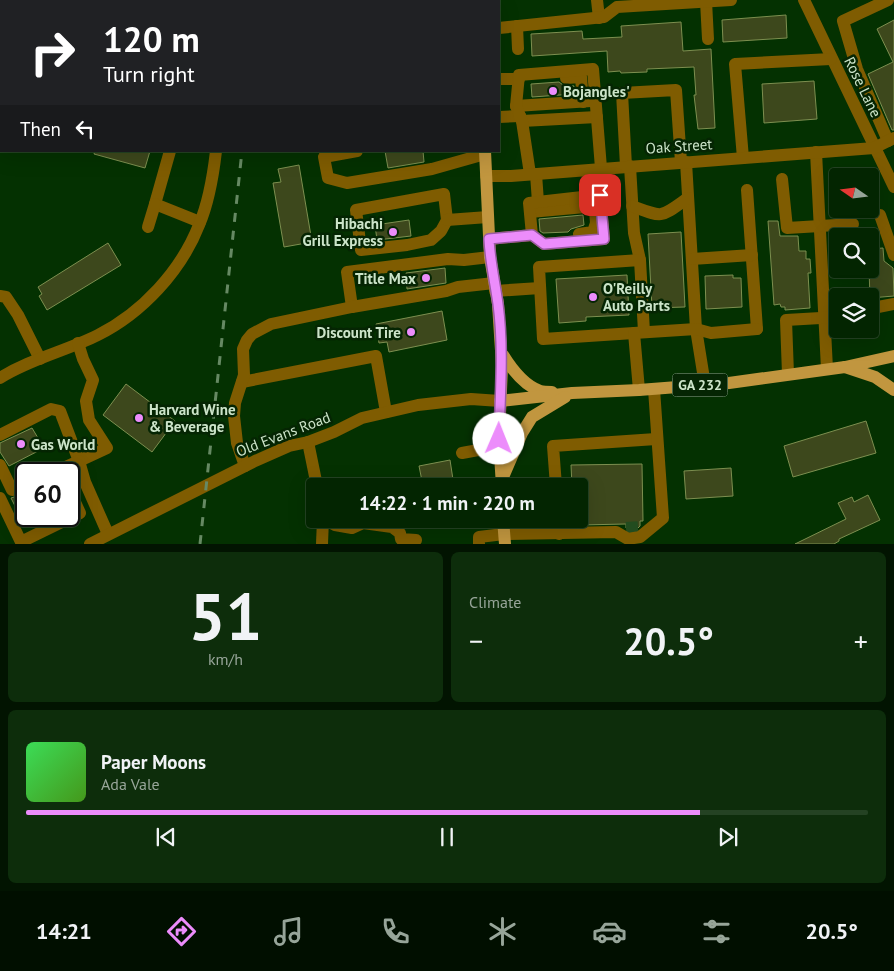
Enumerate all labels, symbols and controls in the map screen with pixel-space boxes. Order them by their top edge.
text: 120 m [103,16,200,62]
icon: right [20,20,85,85]
street label: Rose Lane [840,54,886,120]
text: Turn right [103,60,195,88]
place label: Bojangles' [563,82,630,101]
marker: Bojangles' [547,85,559,97]
icon: left [71,115,99,143]
text: Then [20,117,61,141]
street label: Oak Street [645,134,713,158]
north arrow [829,168,879,218]
map controls [829,168,879,338]
pin [579,174,621,216]
icon: arrive [586,181,614,209]
place label: Hibachi Grill Express [303,214,383,250]
marker: Hibachi Grill Express [387,226,399,238]
button: search [829,228,879,278]
place label: Title Max [355,269,416,288]
marker: Title Max [420,272,432,284]
place label: O'Reilly Auto Parts [603,279,670,315]
button: layers [829,288,879,338]
marker: O'Reilly Auto Parts [587,291,599,303]
place label: Discount Tire [316,323,401,342]
marker: Discount Tire [405,326,417,338]
road number: GA 232 [672,374,728,396]
place label: Harvard Wine & Beverage [149,400,236,436]
street label: Old Evans Road [233,407,333,461]
marker: Harvard Wine & Beverage [133,412,145,424]
position arrow [472,412,524,464]
place label: Gas World [31,435,95,454]
marker: Gas World [15,438,27,450]
speed limit sign: 60 [15,462,80,527]
text: 14:22 · 1 min · 220 m [359,491,535,515]
text: 51 [189,574,262,658]
text: Climate [469,592,521,612]
text: 20.5° [623,616,714,665]
text: − [469,622,483,659]
text: + [854,622,868,659]
text: km/h [208,649,243,669]
text: Paper Moons [101,750,206,774]
text: Ada Vale [101,774,160,794]
icon: previous [152,823,180,851]
icon: pause [433,823,461,851]
icon: next [714,823,742,851]
icon: directions [164,914,199,949]
icon: music [271,914,306,949]
icon: phone [378,914,413,949]
icon: climate [485,914,520,949]
icon: car [592,914,627,949]
icon: filters [699,914,734,949]
text: 14:21 [36,917,92,945]
text: 20.5° [805,917,858,945]

